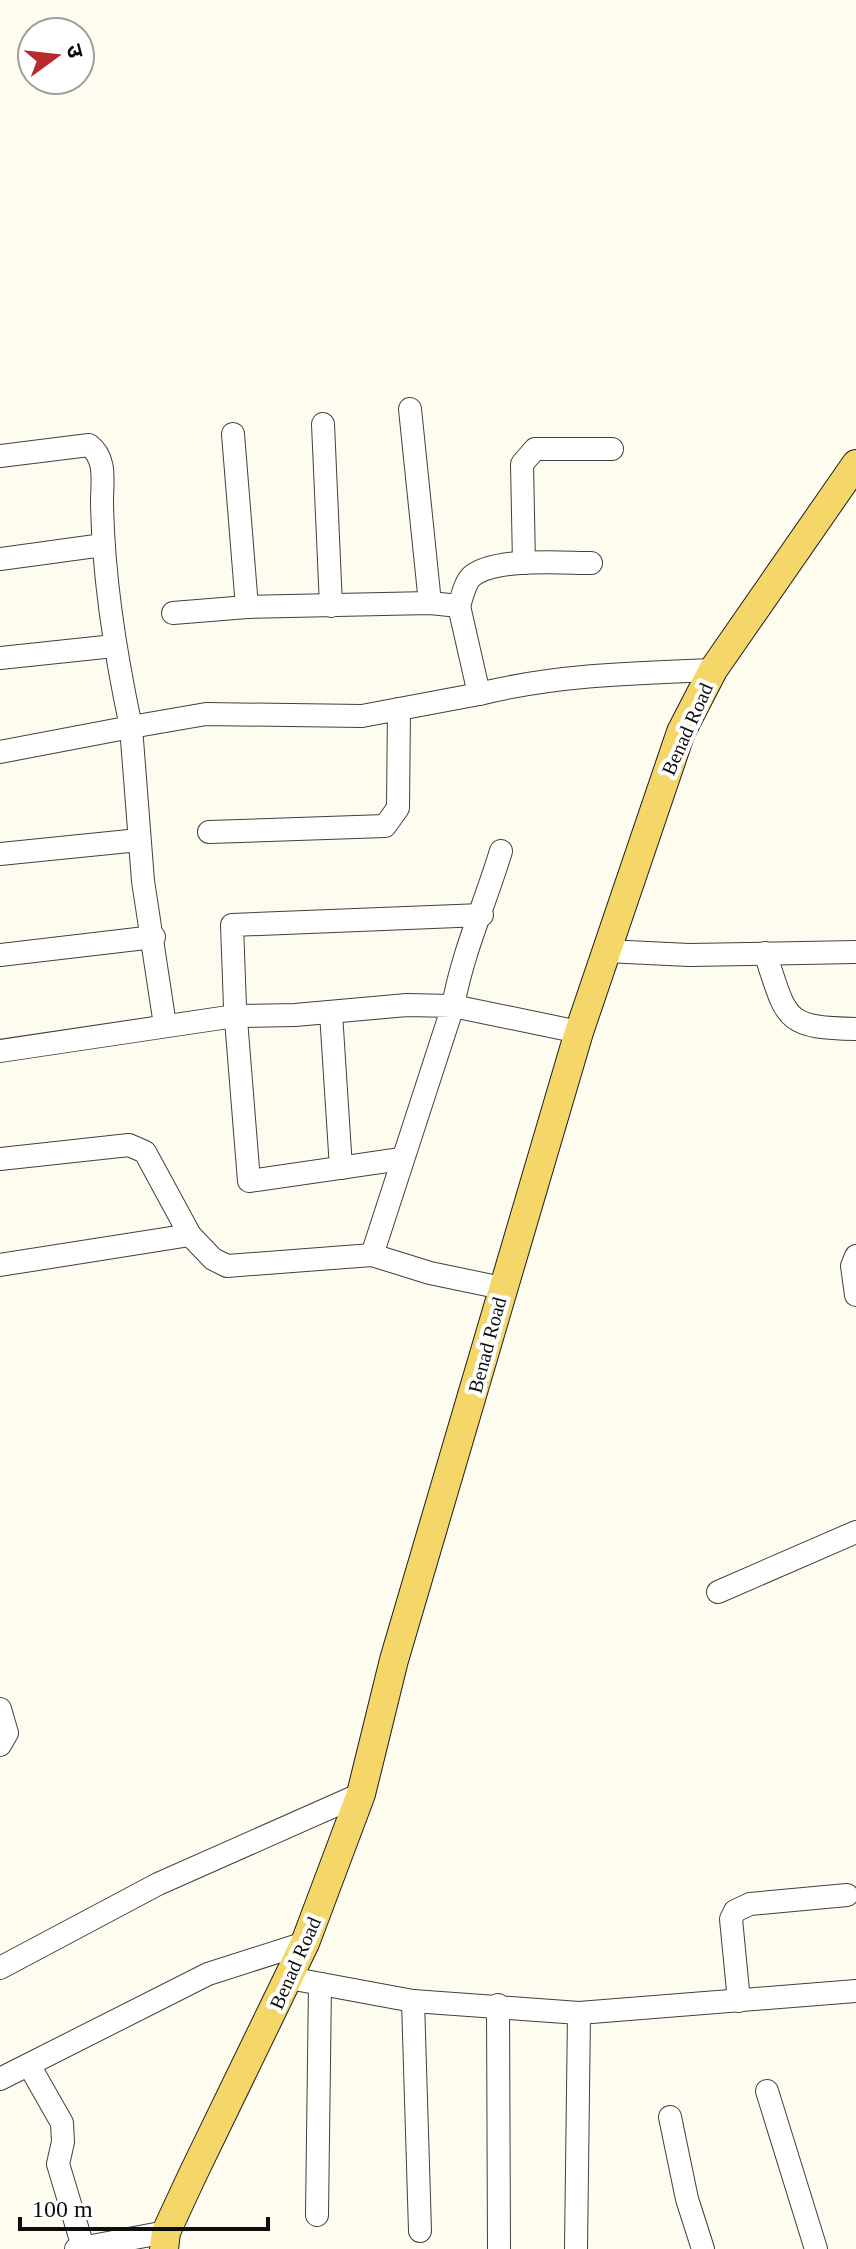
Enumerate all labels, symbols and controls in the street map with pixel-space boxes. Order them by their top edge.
north arrow [16,16,96,96]
text: उ [61,41,89,61]
street label: Benad Road [657,680,717,778]
street label: Benad Road [464,1295,510,1395]
street label: Benad Road [265,1914,325,2012]
scale bar [20,2181,268,2231]
text: 100 m [32,2196,93,2222]

